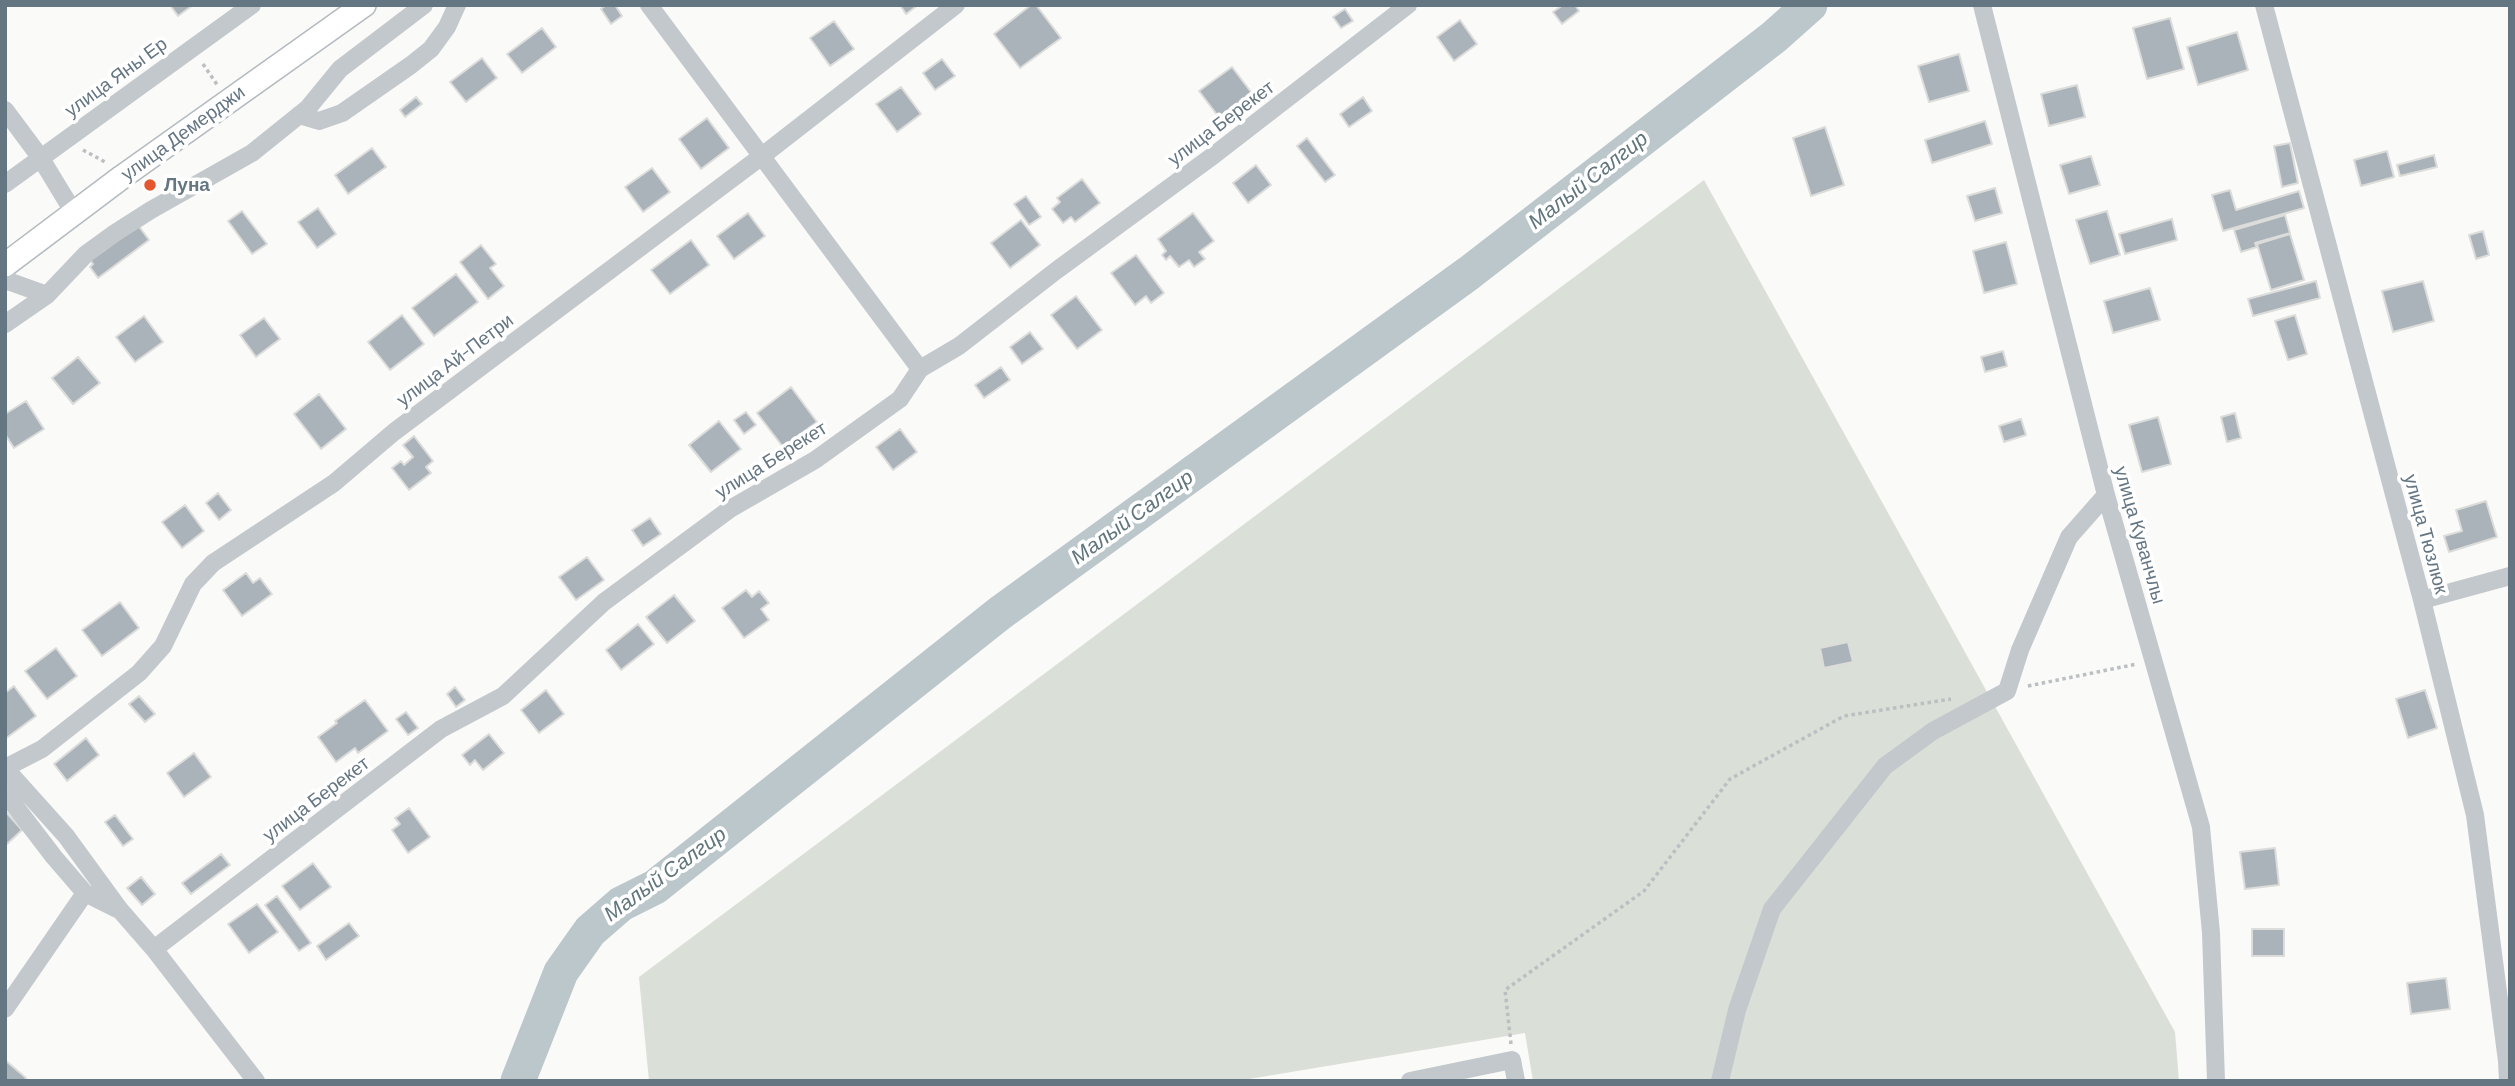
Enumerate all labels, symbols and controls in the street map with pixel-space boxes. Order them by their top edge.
street label: улица Яны Ер [60,32,172,122]
street label: улица Берекет [1163,76,1279,170]
street label: улица Демерджи [117,80,249,186]
water label: Малый Салгир [1523,126,1653,234]
place label: Луна [164,174,210,196]
marker: Луна [142,177,158,193]
street label: улица Ай-Петри [392,309,518,411]
street label: улица Берекет [711,417,831,503]
water label: Малый Салгир [1066,464,1198,570]
street label: улица Куванчлы [2109,464,2171,606]
street label: улица Тюзлюк [2399,472,2453,596]
street label: улица Берекет [258,752,374,846]
water label: Малый Салгир [599,821,731,927]

